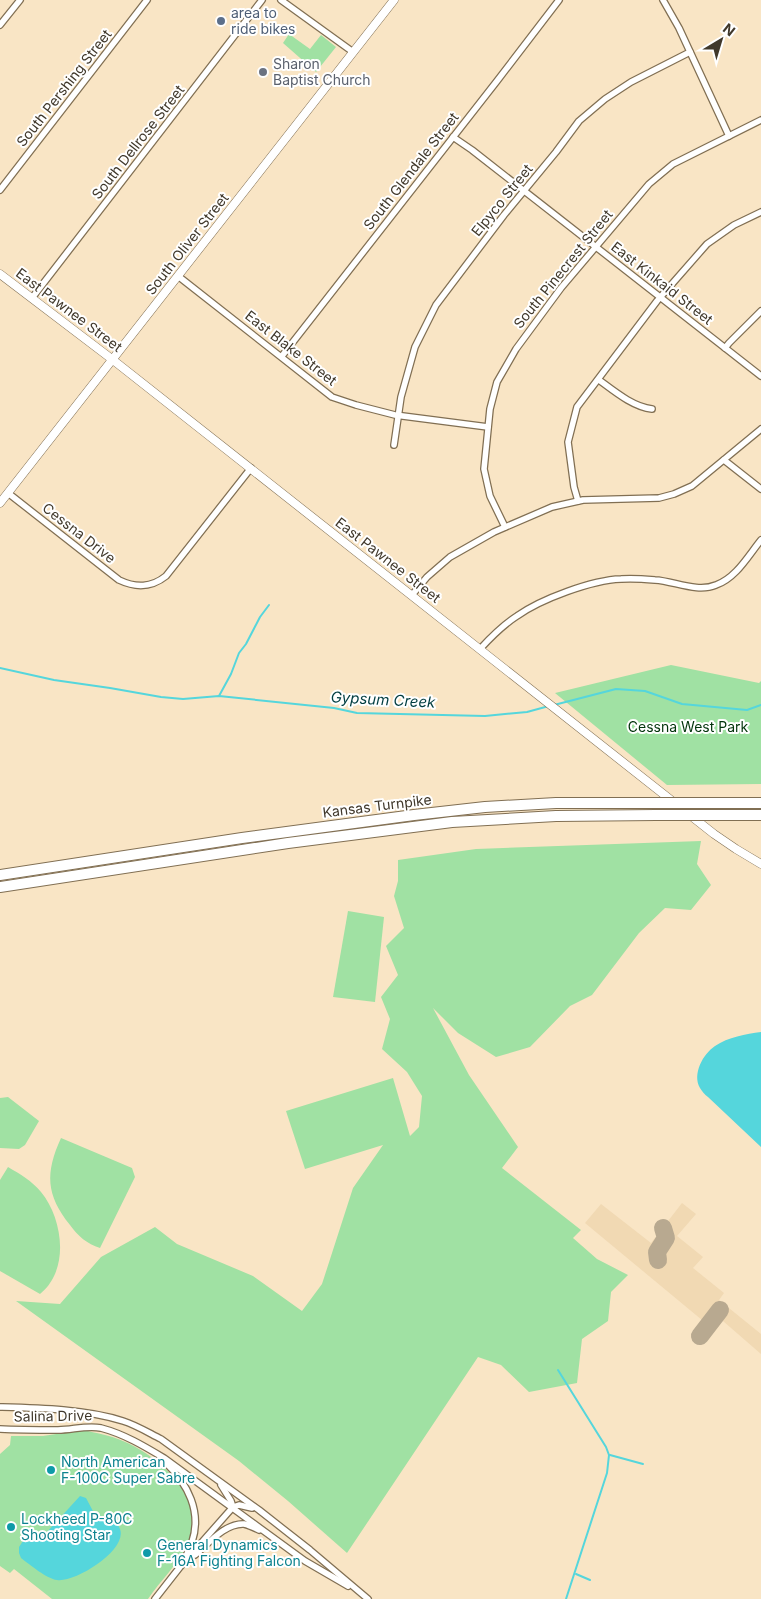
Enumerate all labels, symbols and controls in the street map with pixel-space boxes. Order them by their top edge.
place label: area to ride bikes [231,4,295,37]
marker: area to ride bikes [215,15,227,27]
north arrow [696,15,746,65]
text: N [720,19,739,39]
street label: South Pershing Street [13,25,115,150]
place label: Sharon Baptist Church [273,55,371,88]
marker: Sharon Baptist Church [257,66,269,78]
street label: South Dellrose Street [88,81,188,202]
street label: South Glendale Street [360,108,462,233]
street label: Elpyco Street [467,160,536,239]
street label: South Oliver Street [142,189,232,298]
street label: South Pinecrest Street [509,206,616,331]
street label: East Kinkaid Street [608,238,717,328]
street label: East Pawnee Street [13,264,126,355]
street label: East Blake Street [242,307,341,389]
street label: Cessna Drive [39,499,119,566]
street label: East Pawnee Street [332,513,444,606]
water label: Gypsum Creek [330,687,437,712]
park label: Cessna West Park [628,718,748,735]
street label: Kansas Turnpike [321,790,432,821]
street label: Salina Drive [14,1406,92,1425]
place label: North American F-100C Super Sabre [61,1453,195,1486]
marker: North American F-100C Super Sabre [45,1464,57,1476]
place label: Lockheed P-80C Shooting Star [21,1510,133,1543]
marker: Lockheed P-80C Shooting Star [5,1521,17,1533]
place label: General Dynamics F-16A Fighting Falcon [157,1536,301,1569]
marker: General Dynamics F-16A Fighting Falcon [141,1547,153,1559]

